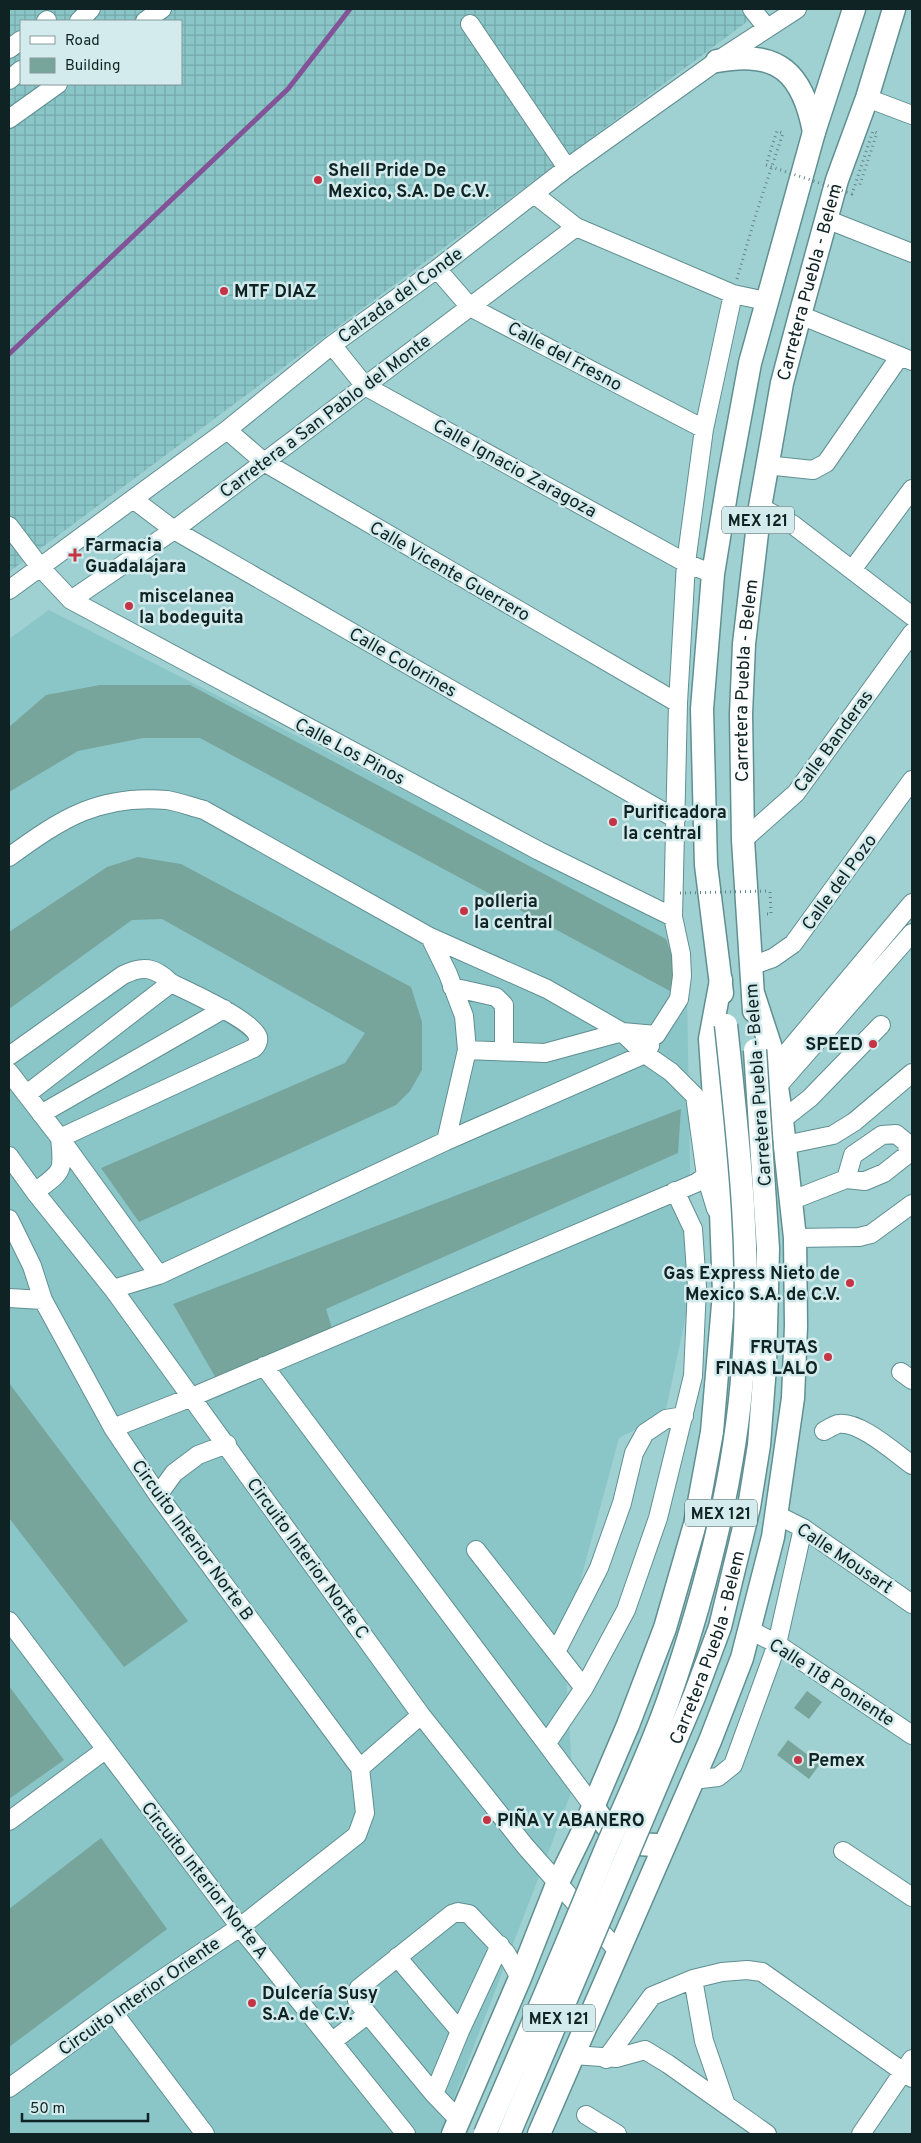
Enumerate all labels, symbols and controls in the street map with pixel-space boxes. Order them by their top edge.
legend [20,20,182,85]
text: Road [65,32,100,51]
text: Building [65,57,120,76]
place label: Shell Pride De Mexico, S.A. De C.V. [328,160,489,204]
marker: Shell Pride De Mexico, S.A. De C.V. [312,174,324,186]
street label: Carretera Puebla - Belem [773,181,849,383]
street label: Calzada del Conde [334,243,468,349]
place label: MTF DIAZ [234,281,316,304]
marker: MTF DIAZ [218,285,230,297]
street label: Calle del Fresno [503,317,626,397]
street label: Carretera a San Pablo del Monte [216,330,436,504]
street label: Calle Ignacio Zaragoza [428,415,600,524]
road number: MEX 121 [722,506,794,534]
street label: Calle Vicente Guerrero [365,517,534,628]
place label: Farmacia Guadalajara [85,535,186,579]
marker: Farmacia Guadalajara [69,549,81,561]
street label: Carretera Puebla - Belem [731,578,764,782]
place label: miscelanea la bodeguita [139,586,243,630]
marker: miscelanea la bodeguita [123,600,135,612]
street label: Calle Colorines [344,623,460,703]
street label: Calle Banderas [789,686,879,798]
street label: Calle Los Pinos [290,714,408,791]
place label: Purificadora la central [623,802,727,846]
marker: Purificadora la central [607,816,619,828]
street label: Calle del Pozo [798,830,883,936]
place label: polleria la central [474,891,553,935]
marker: polleria la central [458,905,470,917]
street label: Carretera Puebla - Belem [741,983,778,1187]
place label: SPEED [805,1034,863,1057]
marker: SPEED [867,1038,879,1050]
place label: Gas Express Nieto de Mexico S.A. de C.V. [663,1263,840,1307]
marker: Gas Express Nieto de Mexico S.A. de C.V. [844,1277,856,1289]
place label: FRUTAS FINAS LALO [715,1337,818,1381]
marker: FRUTAS FINAS LALO [822,1351,834,1363]
street label: Circuito Interior Norte B [126,1456,258,1626]
street label: Circuito Interior Norte C [241,1474,373,1644]
road number: MEX 121 [685,1500,757,1526]
street label: Calle Mousart [792,1519,897,1600]
street label: Carretera Puebla - Belem [665,1548,751,1748]
street label: Calle 118 Poniente [764,1634,898,1732]
place label: Pemex [808,1750,865,1773]
marker: Pemex [792,1754,804,1766]
street label: Circuito Interior Norte A [135,1798,272,1964]
place label: PIÑA Y ABANERO [497,1808,645,1833]
marker: PIÑA Y ABANERO [481,1814,493,1826]
street label: Circuito Interior Oriente [55,1933,225,2062]
place label: Dulcería Susy S.A. de C.V. [262,1983,378,2027]
marker: Dulcería Susy S.A. de C.V. [246,1997,258,2009]
road number: MEX 121 [523,2005,595,2032]
scale bar [22,2090,149,2122]
text: 50 m [30,2100,65,2119]

